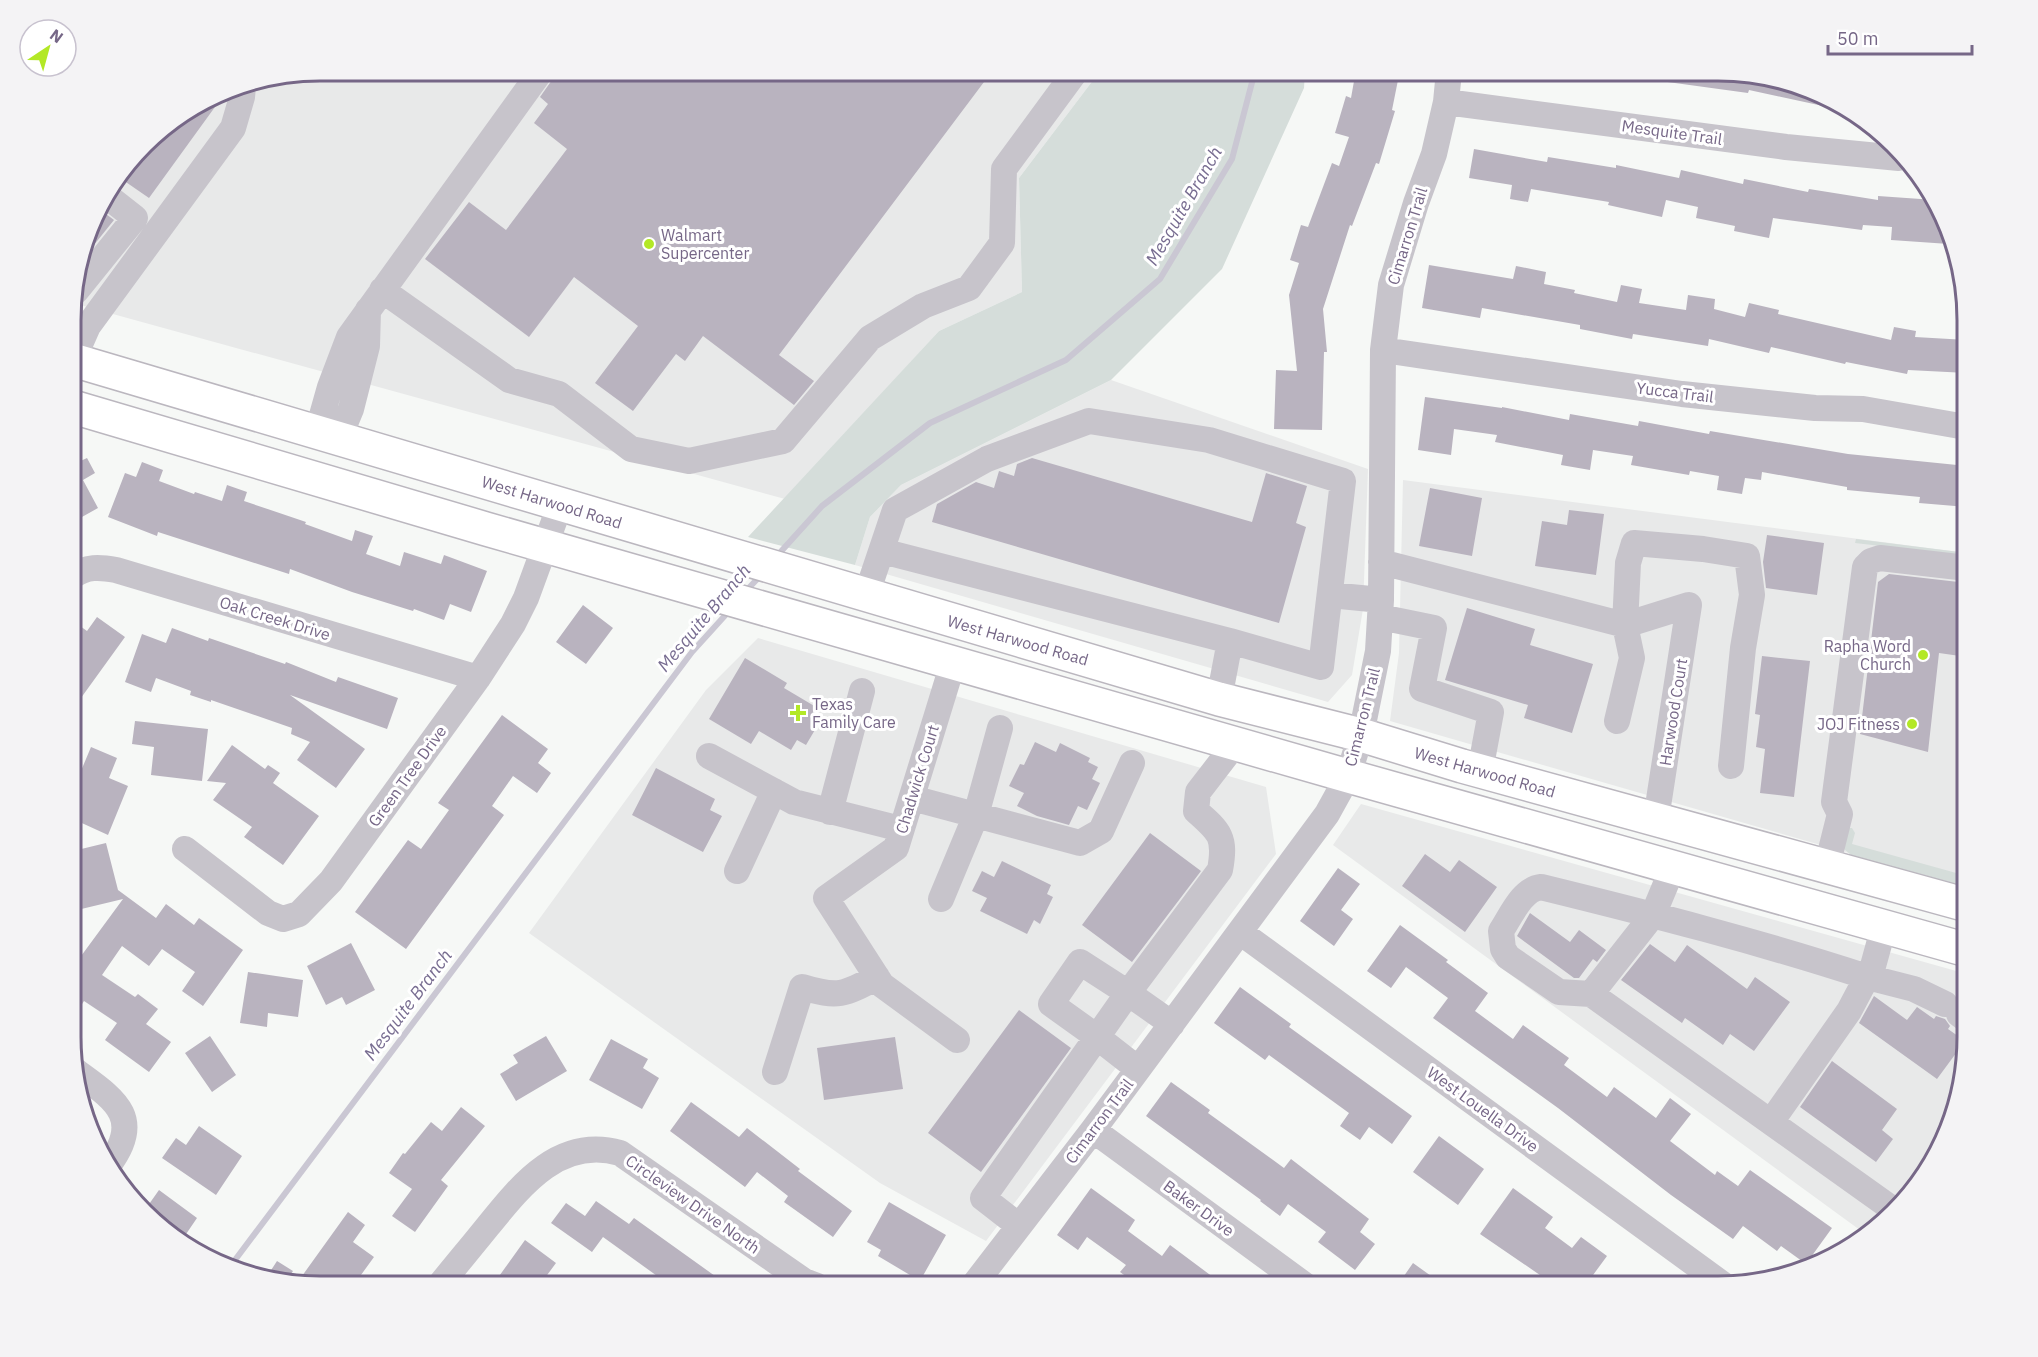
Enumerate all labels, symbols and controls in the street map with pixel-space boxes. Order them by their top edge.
north arrow [18,18,78,78]
scale bar [1828,18,1972,56]
text: N [46,24,67,47]
text: 50 m [1837,27,1879,50]
street label: Mesquite Trail [1621,115,1723,149]
water label: Mesquite Branch [1140,142,1227,269]
street label: Cimarron Trail [1383,185,1431,287]
place label: Walmart Supercenter [661,225,749,263]
marker: Walmart Supercenter [642,237,656,251]
street label: Yucca Trail [1635,377,1715,407]
street label: West Harwood Road [479,471,625,533]
water label: Mesquite Branch [652,559,755,676]
street label: Oak Creek Drive [217,592,333,644]
street label: West Harwood Road [945,610,1091,670]
place label: Rapha Word Church [1824,636,1911,674]
marker: Rapha Word Church [1916,648,1930,662]
street label: Harwood Court [1655,657,1691,767]
street label: Cimarron Trail [1340,666,1384,768]
place label: Texas Family Care [812,694,896,732]
marker: Texas Family Care [789,704,807,722]
place label: JOJ Fitness [1817,714,1900,734]
marker: JOJ Fitness [1905,717,1919,731]
street label: Green Tree Drive [364,721,450,830]
street label: Chadwick Court [891,722,943,836]
street label: West Harwood Road [1412,742,1558,802]
water label: Mesquite Branch [358,945,457,1065]
street label: West Louella Drive [1423,1062,1543,1156]
street label: Cimarron Trail [1061,1075,1137,1167]
street label: Circleview Drive North [622,1150,764,1258]
street label: Baker Drive [1160,1176,1239,1241]

